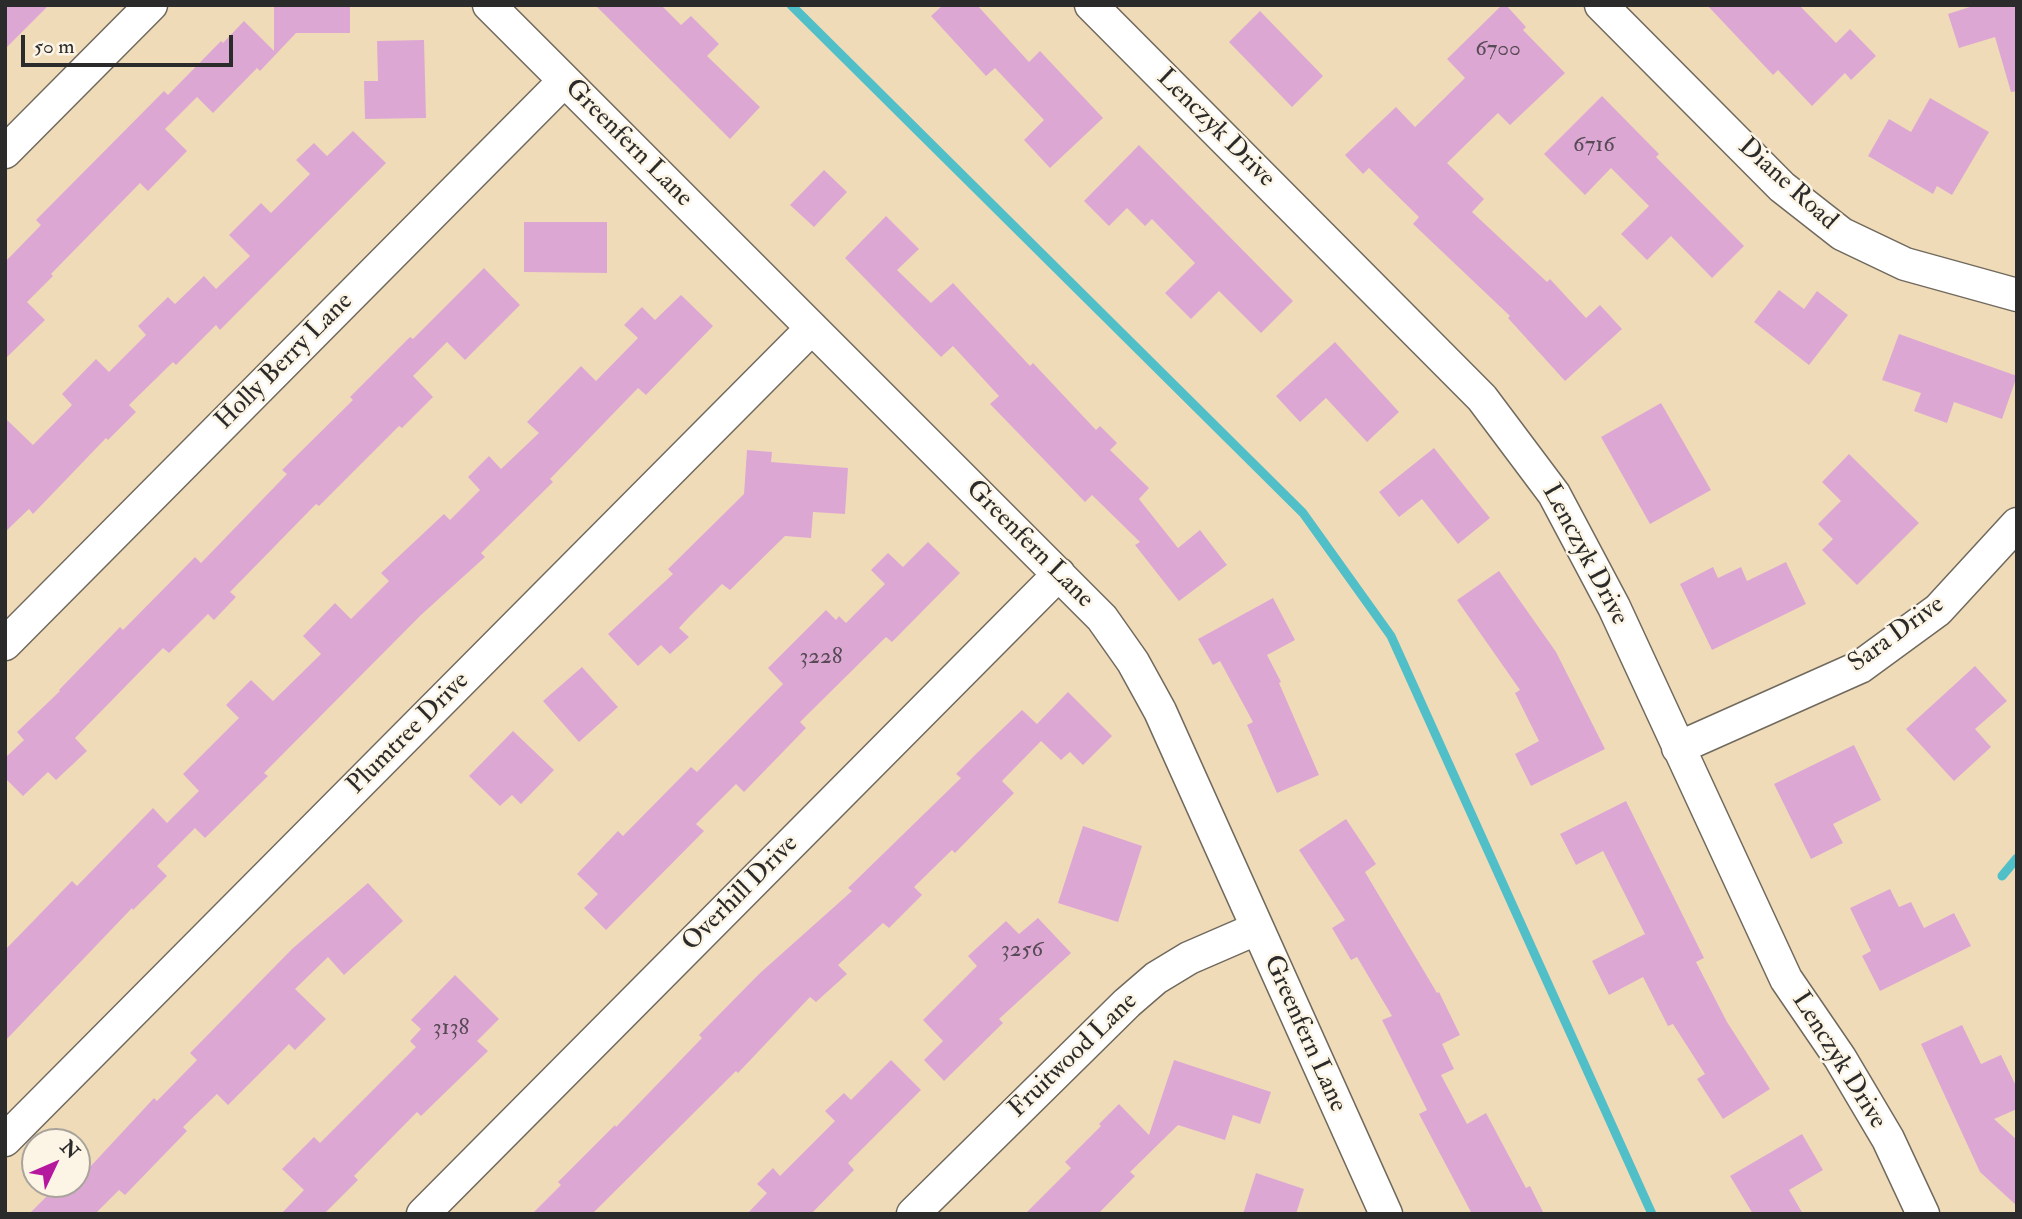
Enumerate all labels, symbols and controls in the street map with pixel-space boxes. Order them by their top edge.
scale bar [24,21,236,65]
text: 50 m [34,33,75,60]
house number: 6700 [1475,36,1521,64]
street label: Lenczyk Drive [1149,63,1281,195]
street label: Greenfern Lane [558,74,698,214]
house number: 6716 [1573,132,1615,160]
street label: Diane Road [1731,132,1843,238]
street label: Holly Berry Lane [210,287,360,437]
street label: Greenfern Lane [959,475,1099,615]
street label: Lenczyk Drive [1534,479,1634,631]
street label: Sara Drive [1843,590,1951,680]
house number: 3228 [800,644,842,672]
street label: Plumtree Drive [341,666,477,802]
street label: Overhill Drive [676,829,806,959]
house number: 3256 [1001,937,1043,965]
street label: Greenfern Lane [1256,951,1352,1117]
street label: Fruitwood Lane [1003,987,1145,1125]
street label: Lenczyk Drive [1784,987,1892,1135]
house number: 3138 [433,1015,469,1043]
north arrow [21,1128,91,1198]
text: N [55,1135,84,1164]

